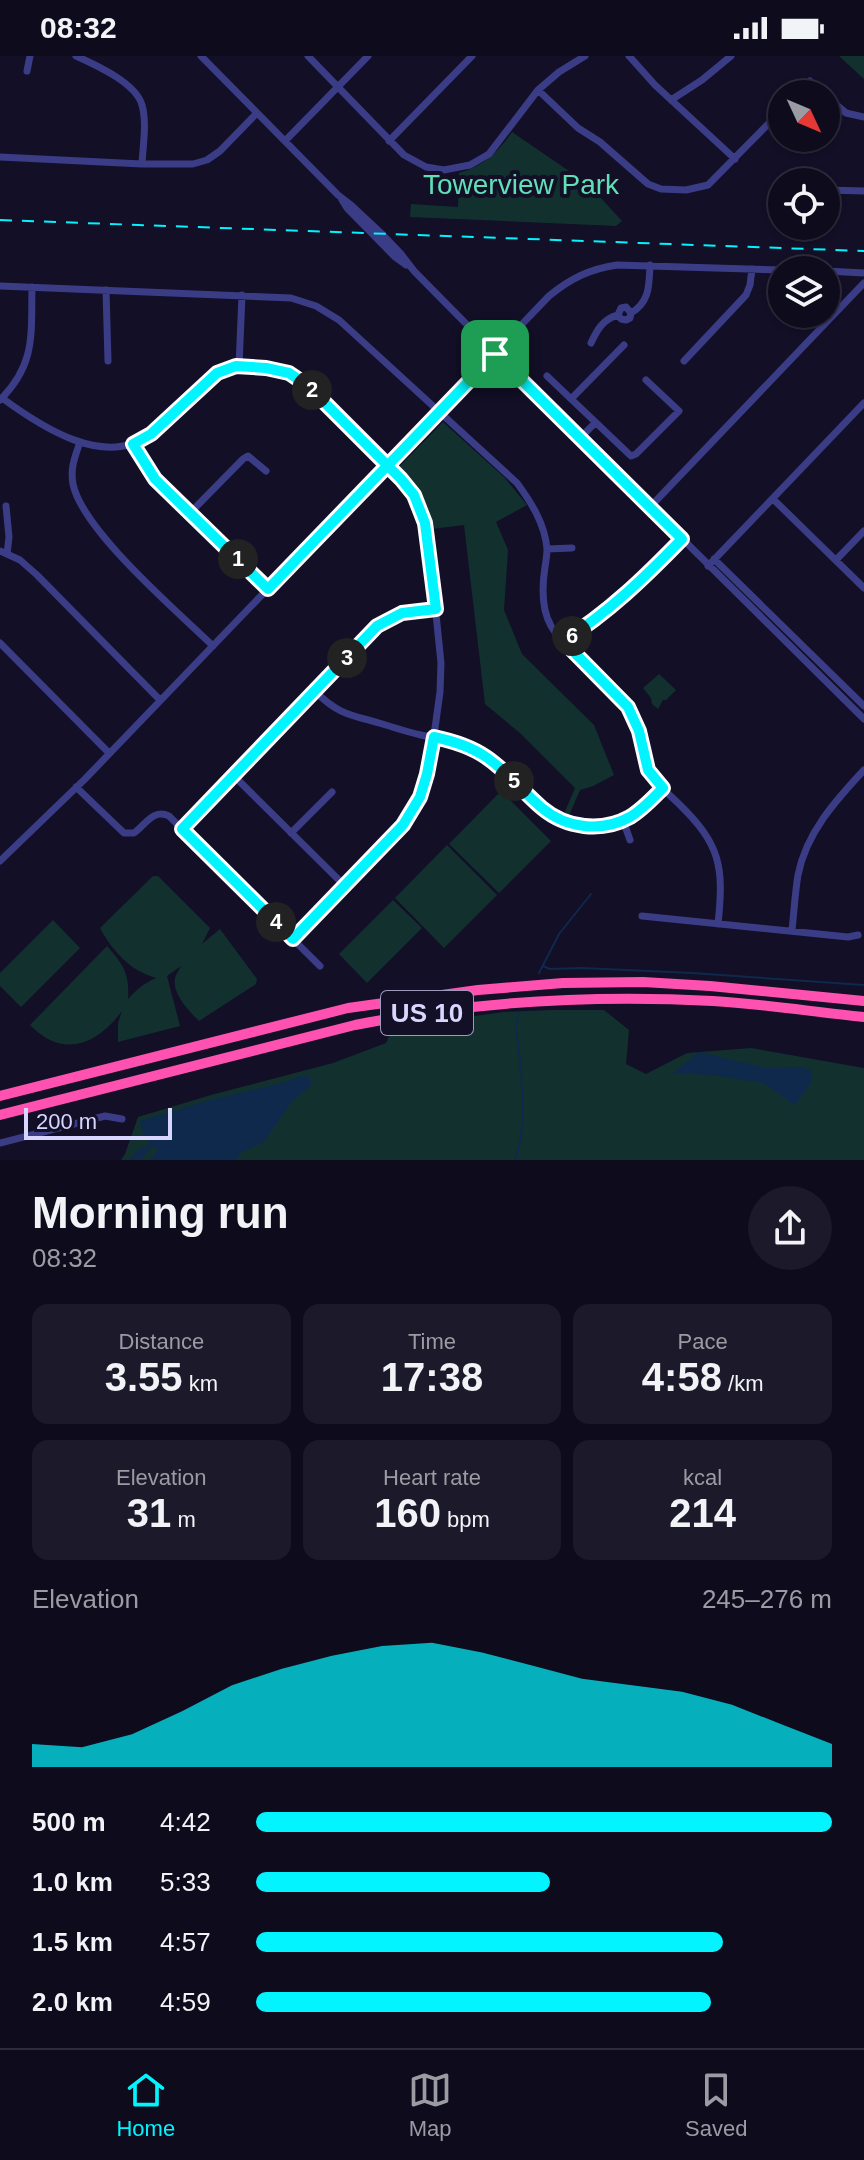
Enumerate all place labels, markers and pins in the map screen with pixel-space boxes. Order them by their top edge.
pin [461,320,529,388]
pin: 2 [292,370,332,410]
pin: 1 [218,539,258,579]
pin: 6 [552,616,592,656]
pin: 3 [327,638,367,678]
pin: 5 [494,761,534,801]
pin: 4 [256,902,296,942]

